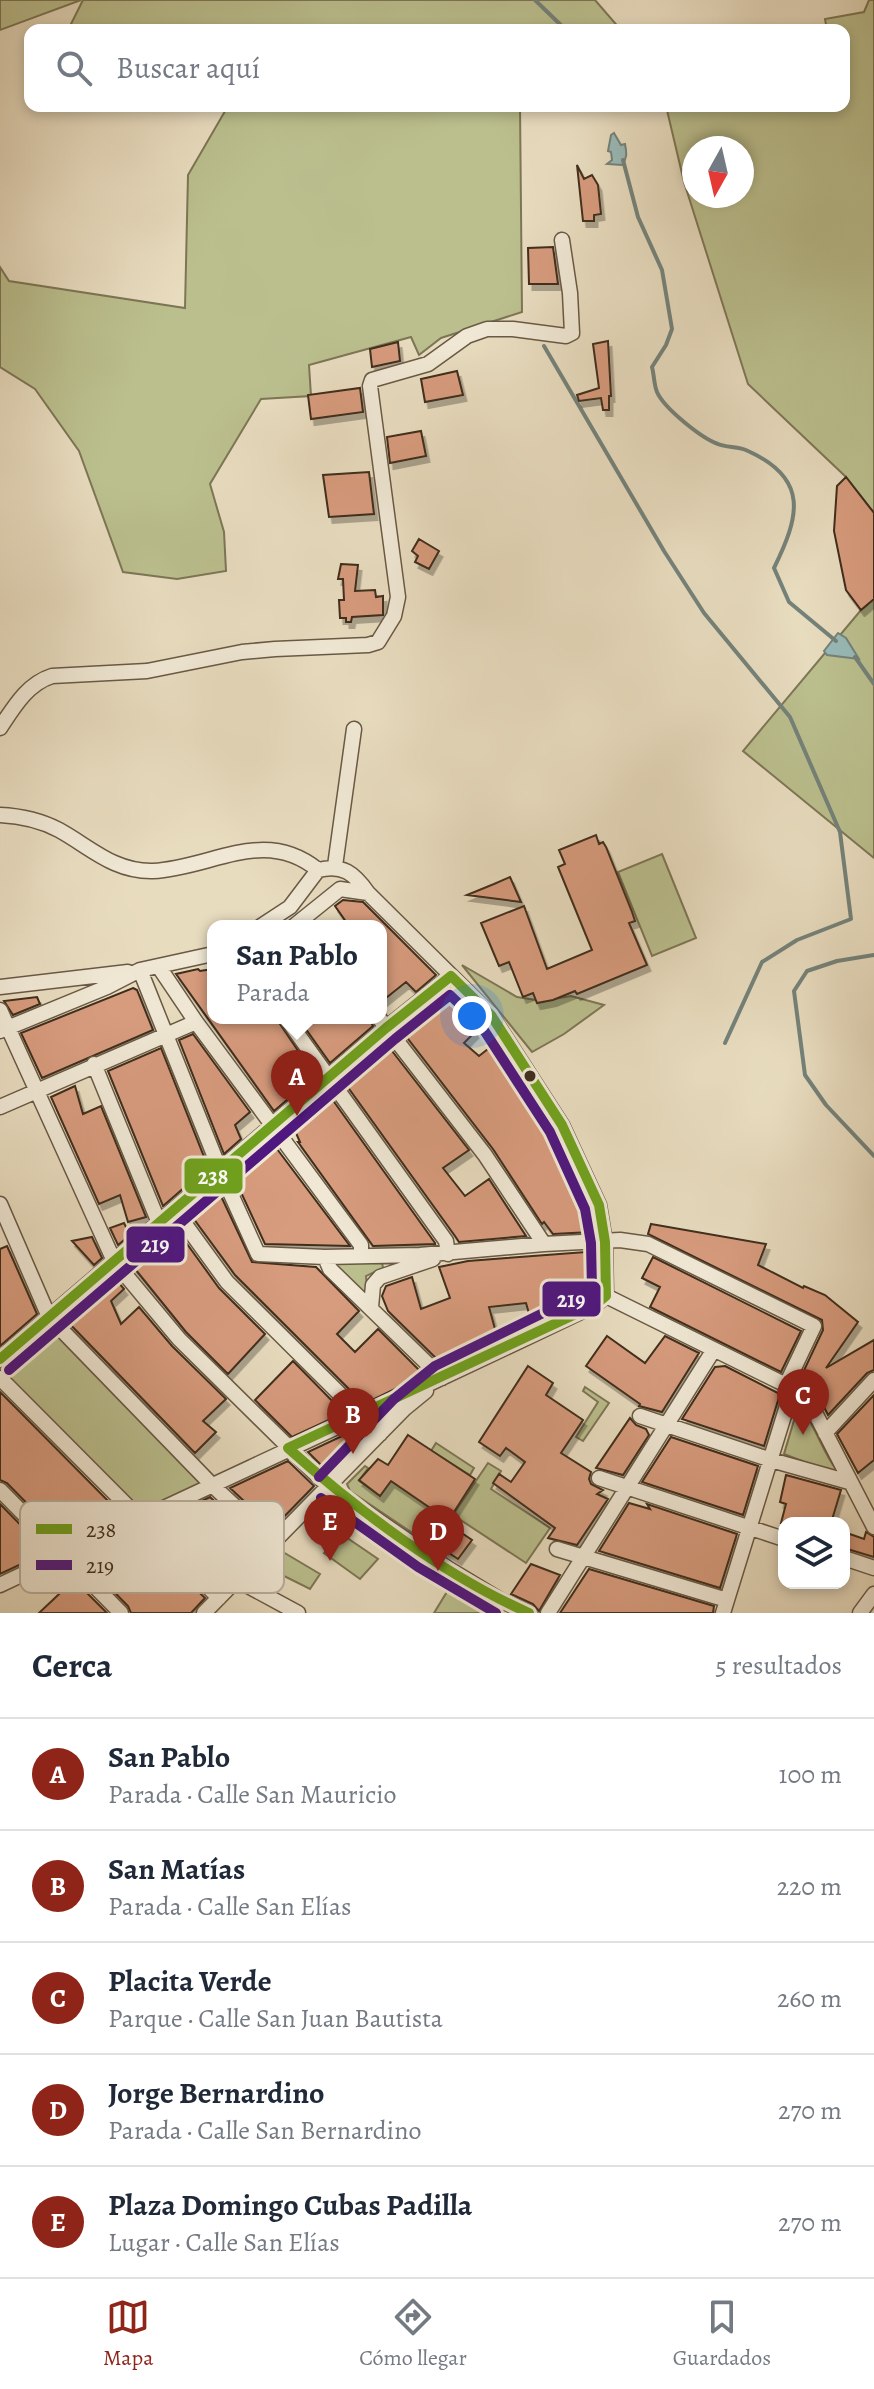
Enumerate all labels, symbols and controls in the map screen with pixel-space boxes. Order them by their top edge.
search box [24,24,850,112]
icon: search [52,46,96,90]
text: Buscar aquí [116,48,260,88]
north arrow [682,136,754,208]
popup [207,920,387,1024]
text: San Pablo [236,935,358,975]
text: Parada [236,975,310,1010]
your location [452,996,492,1036]
pin: A [271,1050,323,1116]
unlabelled marker [522,1068,538,1084]
line badge: 238 [183,1157,244,1195]
text: 238 [198,1162,228,1192]
line badge: 219 [125,1225,186,1264]
text: 219 [141,1230,169,1260]
line badge: 219 [541,1280,602,1318]
text: 219 [557,1285,585,1315]
pin: C [777,1369,829,1435]
pin: B [327,1388,379,1454]
pin: E [304,1495,356,1561]
legend [20,1501,284,1593]
pin: D [412,1505,464,1571]
text: 238 [86,1515,116,1545]
map controls [778,1517,850,1589]
button: layers [778,1517,850,1589]
text: 219 [86,1551,114,1581]
text: Cerca [32,1642,113,1689]
text: 5 resultados [715,1648,842,1683]
text: San Pablo [108,1737,230,1777]
text: A [50,1757,66,1792]
text: 100 m [779,1757,842,1792]
text: Parada · Calle San Mauricio [108,1777,396,1812]
text: San Matías [108,1849,245,1889]
text: B [50,1869,66,1904]
text: 220 m [777,1869,842,1904]
text: Parada · Calle San Elías [108,1889,352,1924]
text: Placita Verde [108,1961,272,2001]
text: C [50,1981,66,2016]
text: 260 m [777,1981,842,2016]
text: Parque · Calle San Juan Bautista [108,2001,443,2036]
text: Jorge Bernardino [108,2073,325,2113]
text: D [49,2093,67,2128]
text: 270 m [778,2093,842,2128]
text: Parada · Calle San Bernardino [108,2113,421,2148]
text: Plaza Domingo Cubas Padilla [108,2185,472,2225]
text: E [50,2205,66,2240]
text: 270 m [778,2205,842,2240]
text: Lugar · Calle San Elías [108,2225,340,2260]
tab: Mapa [103,2295,153,2373]
tab: Cómo llegar [359,2295,467,2373]
tab: Guardados [673,2295,771,2373]

